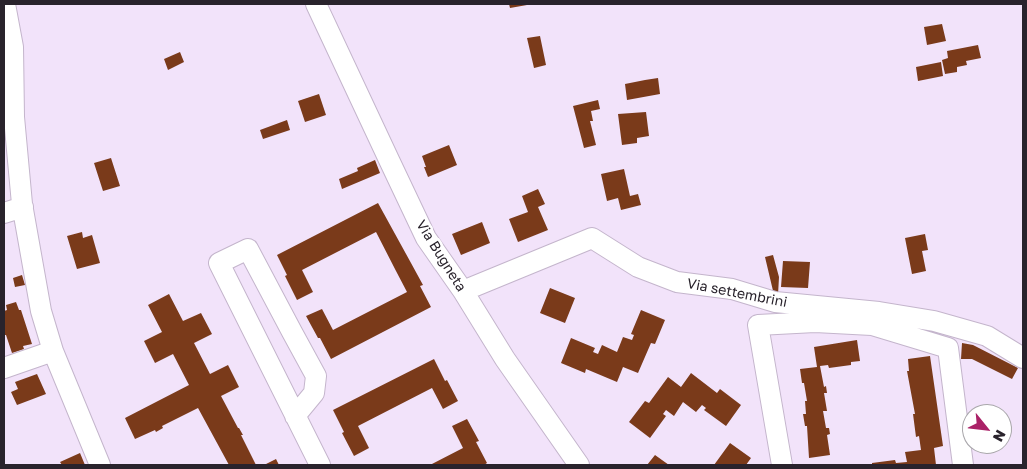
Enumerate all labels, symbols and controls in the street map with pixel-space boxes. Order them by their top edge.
street label: Via Bugneta [412,217,470,295]
street label: Via settembrini [685,275,789,311]
north arrow [962,404,1012,454]
text: N [990,427,1010,445]

